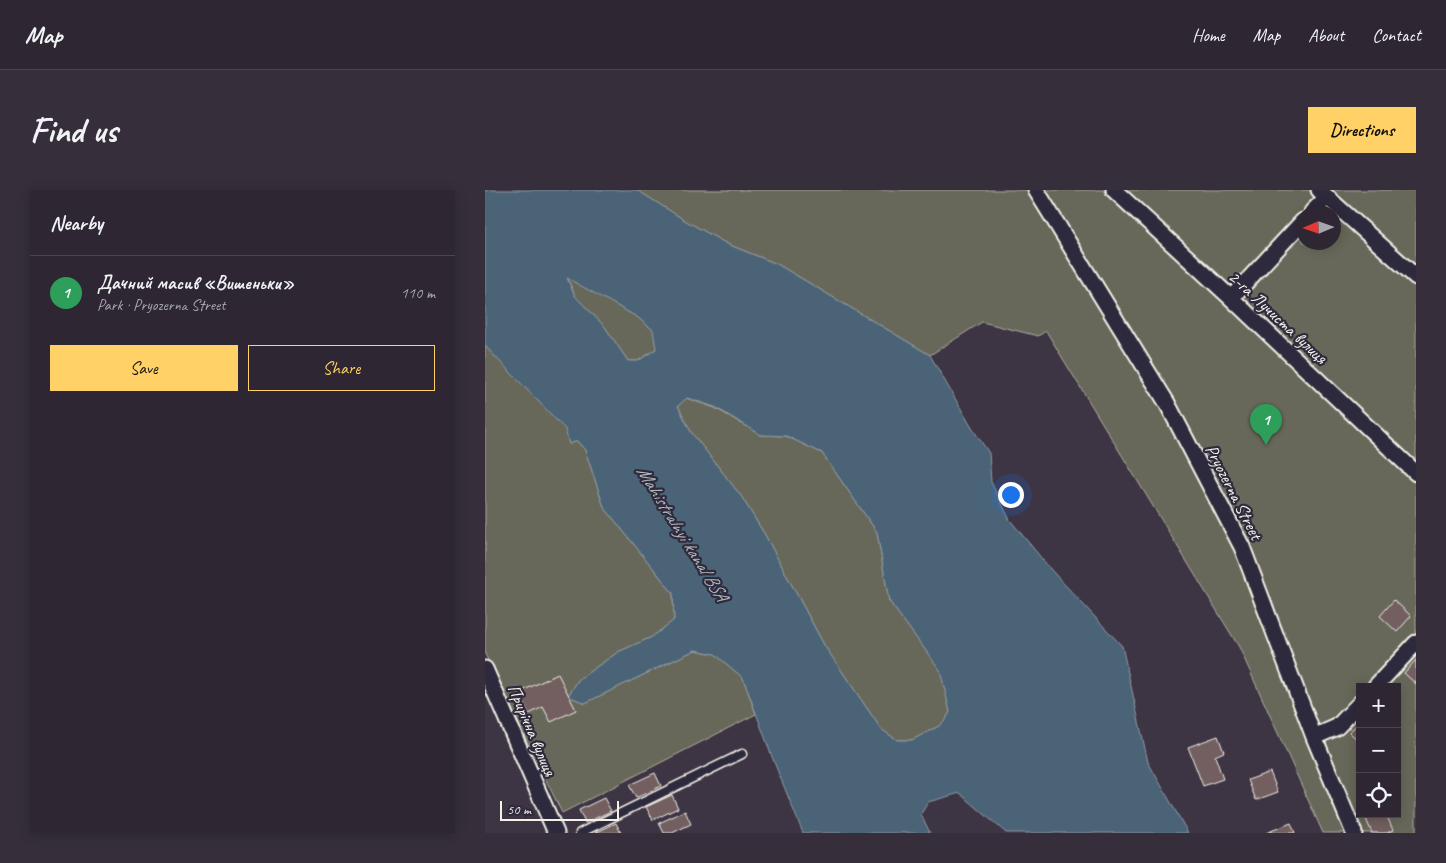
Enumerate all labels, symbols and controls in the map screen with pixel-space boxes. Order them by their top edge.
text: Map [25,20,62,50]
text: Home [1192,24,1225,46]
text: Map [1253,24,1280,46]
text: About [1308,24,1344,46]
text: Contact [1372,24,1421,46]
button: Directions [1308,107,1416,153]
text: Find us [30,108,117,153]
north arrow [1296,205,1341,250]
text: Nearby [50,210,103,236]
street label: 2-га Лучиста вулиця [1224,266,1333,369]
text: Дачний масив «Вишеньки» [97,271,294,295]
text: 1 [62,283,70,303]
text: 110 m [401,283,435,303]
text: Park · Pryozerna Street [97,295,226,315]
button: Save [50,345,238,391]
button: Share [248,345,435,391]
pin: 1 [1250,404,1282,445]
street label: Pryozerna Street [1201,441,1268,545]
water label: Mahistralnyi kanal BSA [631,461,735,609]
your location [998,482,1024,508]
street label: Прирічна вулиця [503,681,562,781]
map controls [1356,683,1401,818]
button: + [1356,683,1401,728]
button: − [1356,728,1401,773]
button: locate [1356,773,1401,818]
scale bar [500,798,619,821]
text: 50 m [507,801,531,818]

